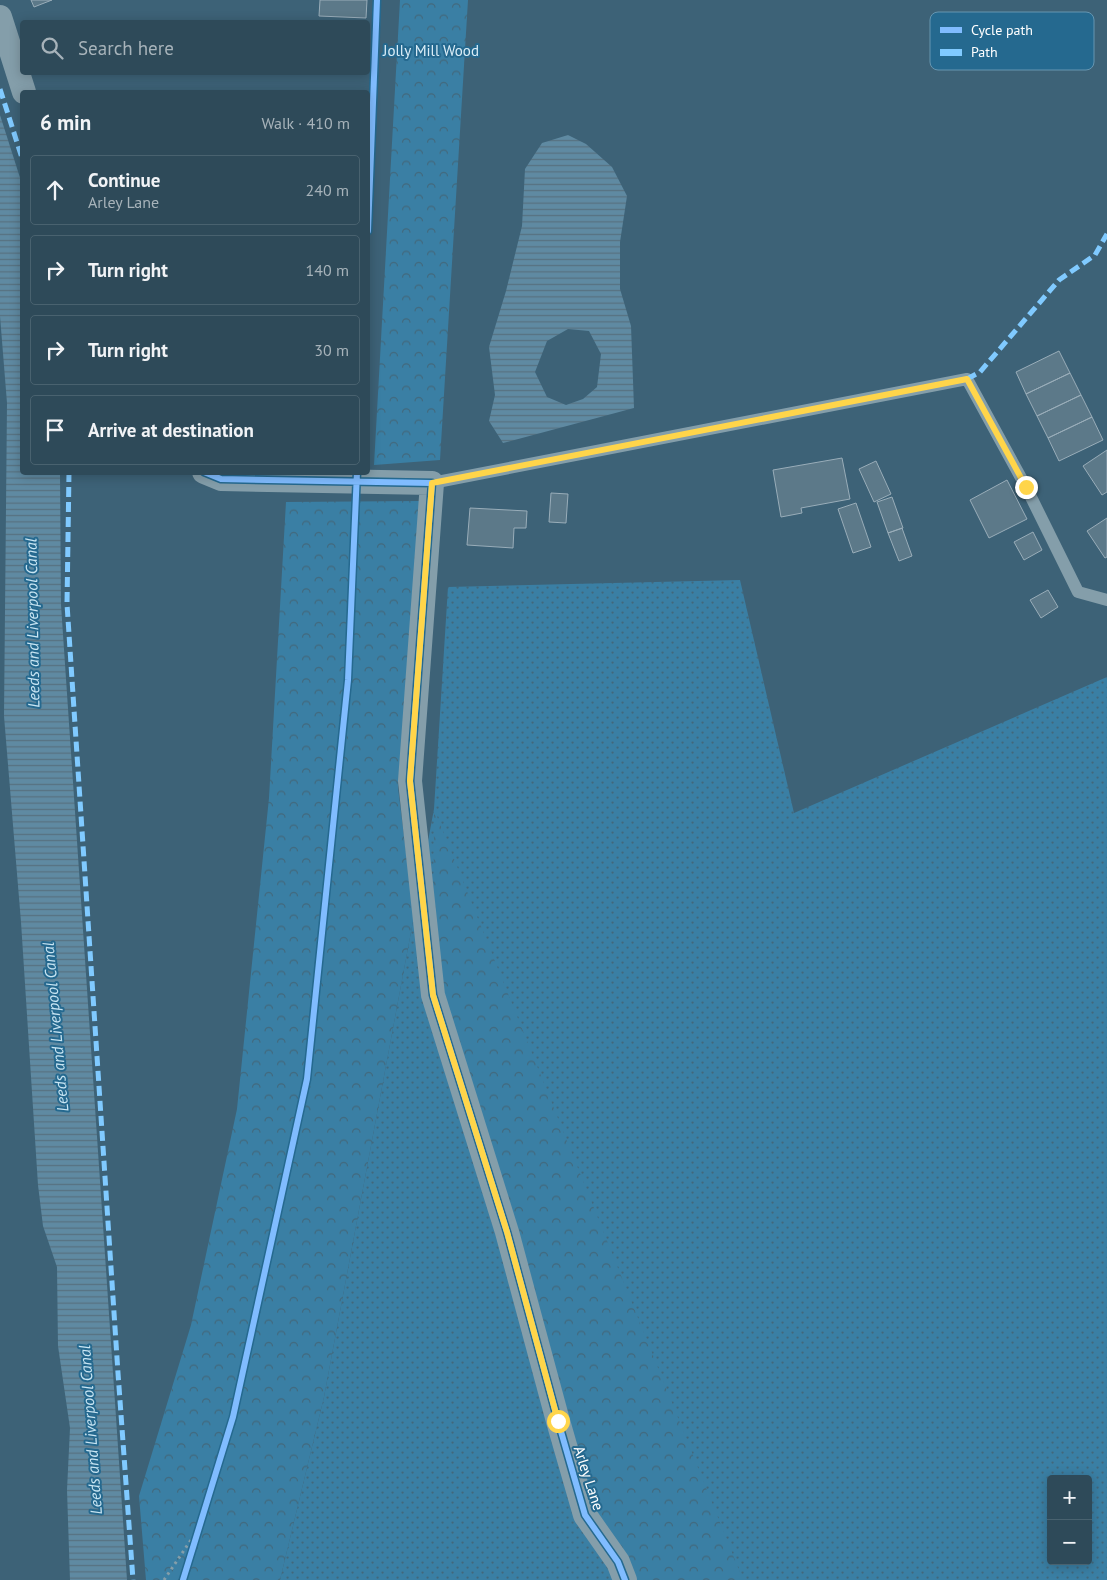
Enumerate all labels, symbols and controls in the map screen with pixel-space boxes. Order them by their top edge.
legend [930,12,1094,70]
search box [20,20,370,75]
text: Cycle path [971,21,1033,39]
icon: search [38,34,66,62]
text: Search here [78,36,174,60]
park label: Jolly Mill Wood [382,41,479,60]
text: Path [971,43,998,61]
text: 6 min [40,109,91,136]
text: Walk · 410 m [261,113,350,133]
text: Continue [88,168,160,192]
icon: ahead [41,176,69,204]
text: 240 m [306,180,349,200]
text: Arley Lane [88,192,159,212]
icon: right [41,256,69,284]
text: Turn right [88,258,168,282]
text: 140 m [306,260,349,280]
icon: right [41,336,69,364]
text: Turn right [88,338,168,362]
text: 30 m [314,340,349,360]
icon: arrive [41,416,69,444]
text: Arrive at destination [88,418,254,442]
route end [1015,476,1038,499]
water label: Leeds and Liverpool Canal [21,537,43,708]
water label: Leeds and Liverpool Canal [38,941,72,1113]
water label: Leeds and Liverpool Canal [74,1344,106,1515]
route start [547,1410,570,1433]
street label: Arley Lane [570,1443,608,1513]
map controls [1047,1475,1092,1565]
button: + [1047,1475,1092,1520]
button: − [1047,1520,1092,1565]

